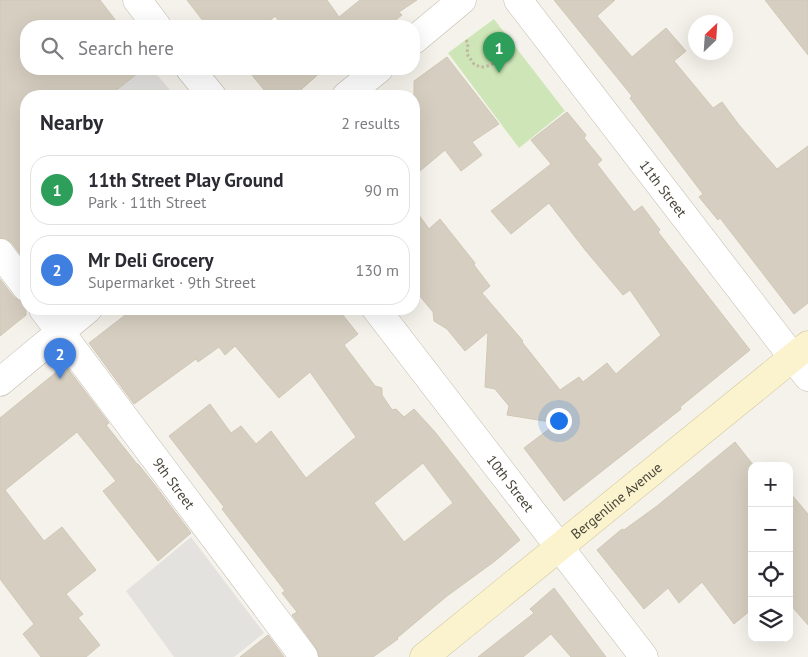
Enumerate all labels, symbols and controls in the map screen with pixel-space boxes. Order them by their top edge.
north arrow [688,15,733,60]
search box [20,20,420,75]
pin: 1 [483,32,515,73]
icon: search [38,34,66,62]
text: Search here [78,36,174,60]
text: Nearby [40,109,103,136]
text: 2 results [341,113,400,133]
street label: 11th Street [635,157,691,221]
text: 11th Street Play Ground [88,168,283,192]
text: 1 [52,180,62,200]
text: 90 m [364,180,399,200]
text: Park · 11th Street [88,192,207,212]
text: Mr Deli Grocery [88,248,214,272]
text: 2 [52,260,62,280]
text: 130 m [356,260,399,280]
text: Supermarket · 9th Street [88,272,256,292]
pin: 2 [44,338,76,379]
your location [546,408,572,434]
street label: 10th Street [483,451,538,516]
street label: 9th Street [149,454,199,513]
street label: Bergenline Avenue [567,458,666,543]
map controls [748,462,793,642]
button: + [748,462,793,507]
button: − [748,507,793,552]
button: locate [748,552,793,597]
button: layers [748,597,793,642]

